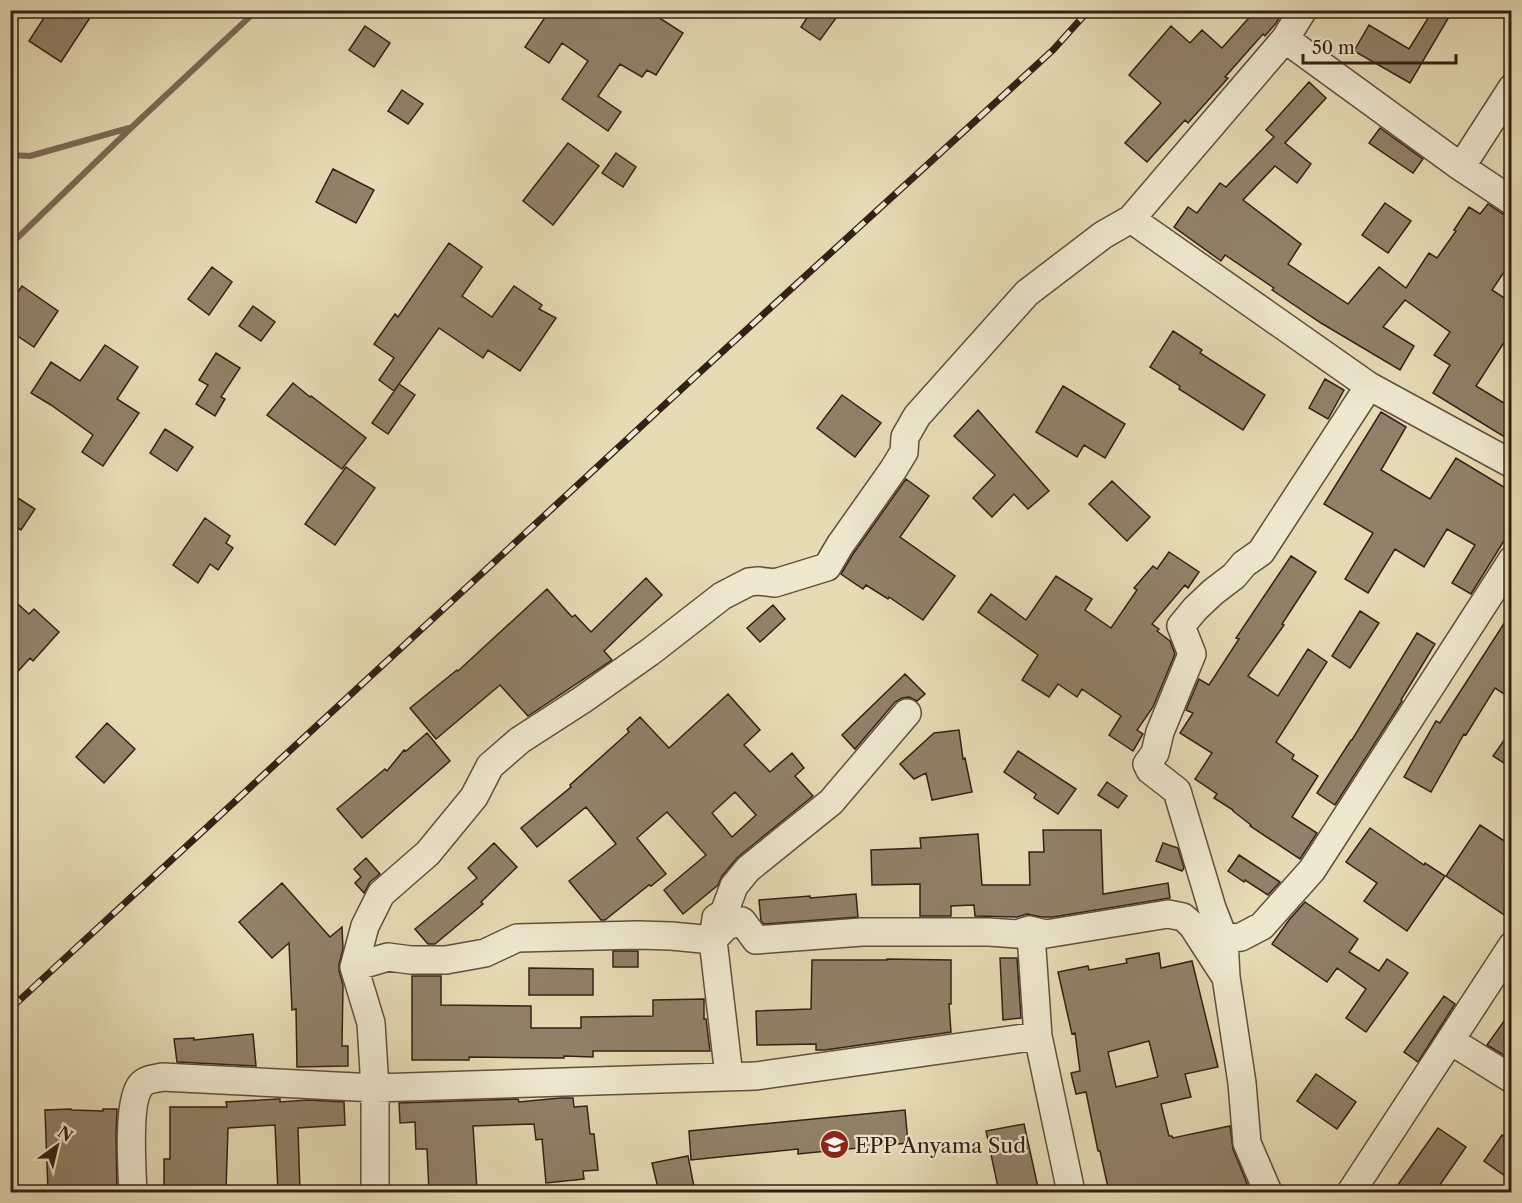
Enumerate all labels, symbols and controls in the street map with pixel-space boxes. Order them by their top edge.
scale bar [1303,27,1456,65]
text: 50 m [1312,37,1355,59]
north arrow [27,1116,87,1176]
text: N [54,1121,77,1146]
school or university icon: EPP Anyama Sud [818,1129,850,1161]
place label: EPP Anyama Sud [855,1133,1026,1158]

